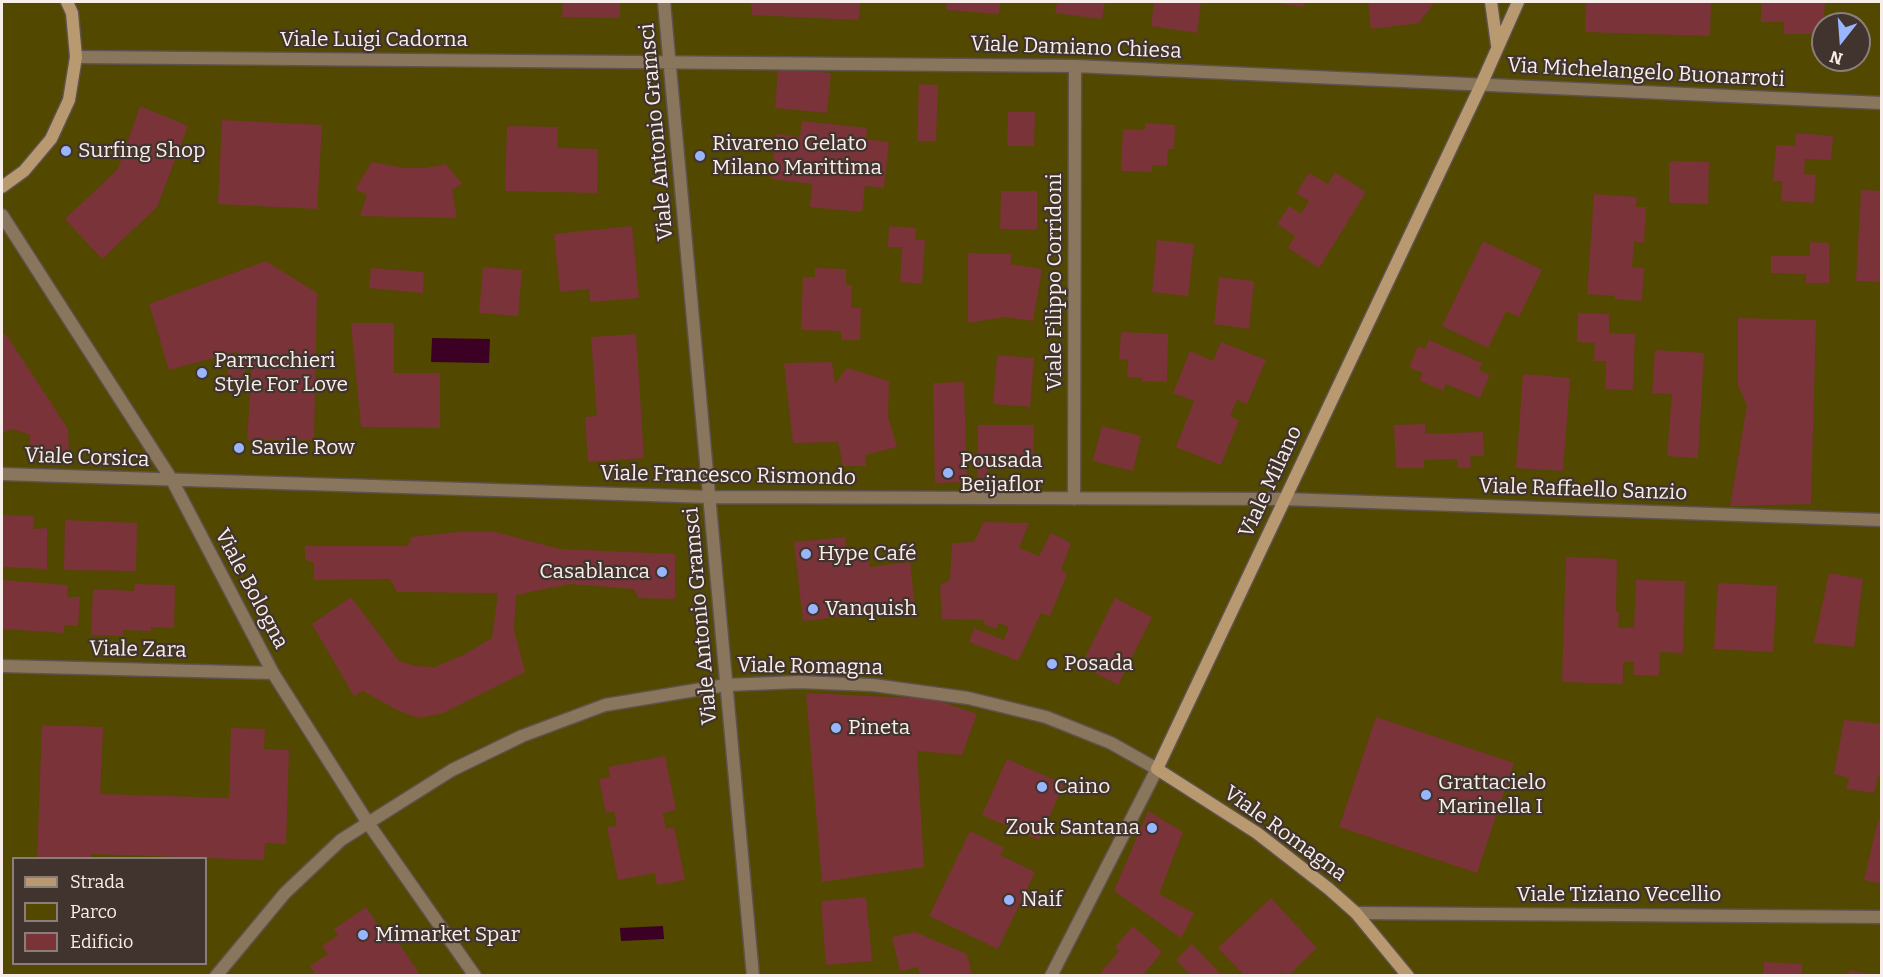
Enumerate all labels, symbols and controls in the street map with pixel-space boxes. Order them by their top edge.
north arrow [1811,12,1871,72]
street label: Viale Antonio Gramsci [635,22,679,242]
street label: Viale Luigi Cadorna [280,27,468,53]
street label: Viale Damiano Chiesa [970,32,1182,64]
text: N [1827,47,1845,69]
street label: Via Michelangelo Buonarroti [1507,53,1785,93]
place label: Rivareno Gelato Milano Marittima [712,131,882,181]
place label: Surfing Shop [78,138,206,164]
marker: Surfing Shop [59,144,73,158]
marker: Rivareno Gelato Milano Marittima [693,149,707,163]
street label: Viale Filippo Corridoni [1042,173,1068,391]
place label: Parrucchieri Style For Love [214,348,348,398]
marker: Parrucchieri Style For Love [195,366,209,380]
street label: Viale Milano [1234,422,1308,542]
place label: Savile Row [251,435,355,461]
marker: Savile Row [232,441,246,455]
street label: Viale Corsica [24,443,150,473]
place label: Pousada Beijaflor [960,448,1043,498]
street label: Viale Francesco Rismondo [600,461,856,491]
marker: Pousada Beijaflor [941,466,955,480]
street label: Viale Raffaello Sanzio [1478,474,1688,506]
street label: Viale Antonio Gramsci [679,506,723,726]
street label: Viale Bologna [209,525,293,653]
place label: Hype Café [818,541,916,567]
marker: Hype Café [799,547,813,561]
place label: Casablanca [539,559,650,585]
marker: Casablanca [655,565,669,579]
place label: Vanquish [825,596,917,622]
marker: Vanquish [806,602,820,616]
street label: Viale Zara [89,637,187,663]
place label: Posada [1064,651,1133,677]
street label: Viale Romagna [737,653,883,681]
marker: Posada [1045,657,1059,671]
place label: Pineta [848,715,910,741]
marker: Pineta [829,721,843,735]
place label: Grattacielo Marinella I [1438,770,1546,820]
place label: Caino [1054,774,1110,800]
marker: Caino [1035,780,1049,794]
street label: Viale Romagna [1219,781,1351,887]
marker: Grattacielo Marinella I [1419,788,1433,802]
place label: Zouk Santana [1006,815,1140,841]
marker: Zouk Santana [1145,821,1159,835]
legend [12,857,207,965]
text: Strada [70,871,125,893]
street label: Viale Tiziano Vecellio [1517,882,1721,908]
place label: Naif [1021,887,1062,913]
marker: Naif [1002,893,1016,907]
text: Parco [70,901,117,923]
place label: Mimarket Spar [375,922,520,948]
marker: Mimarket Spar [356,928,370,942]
text: Edificio [70,931,133,953]

